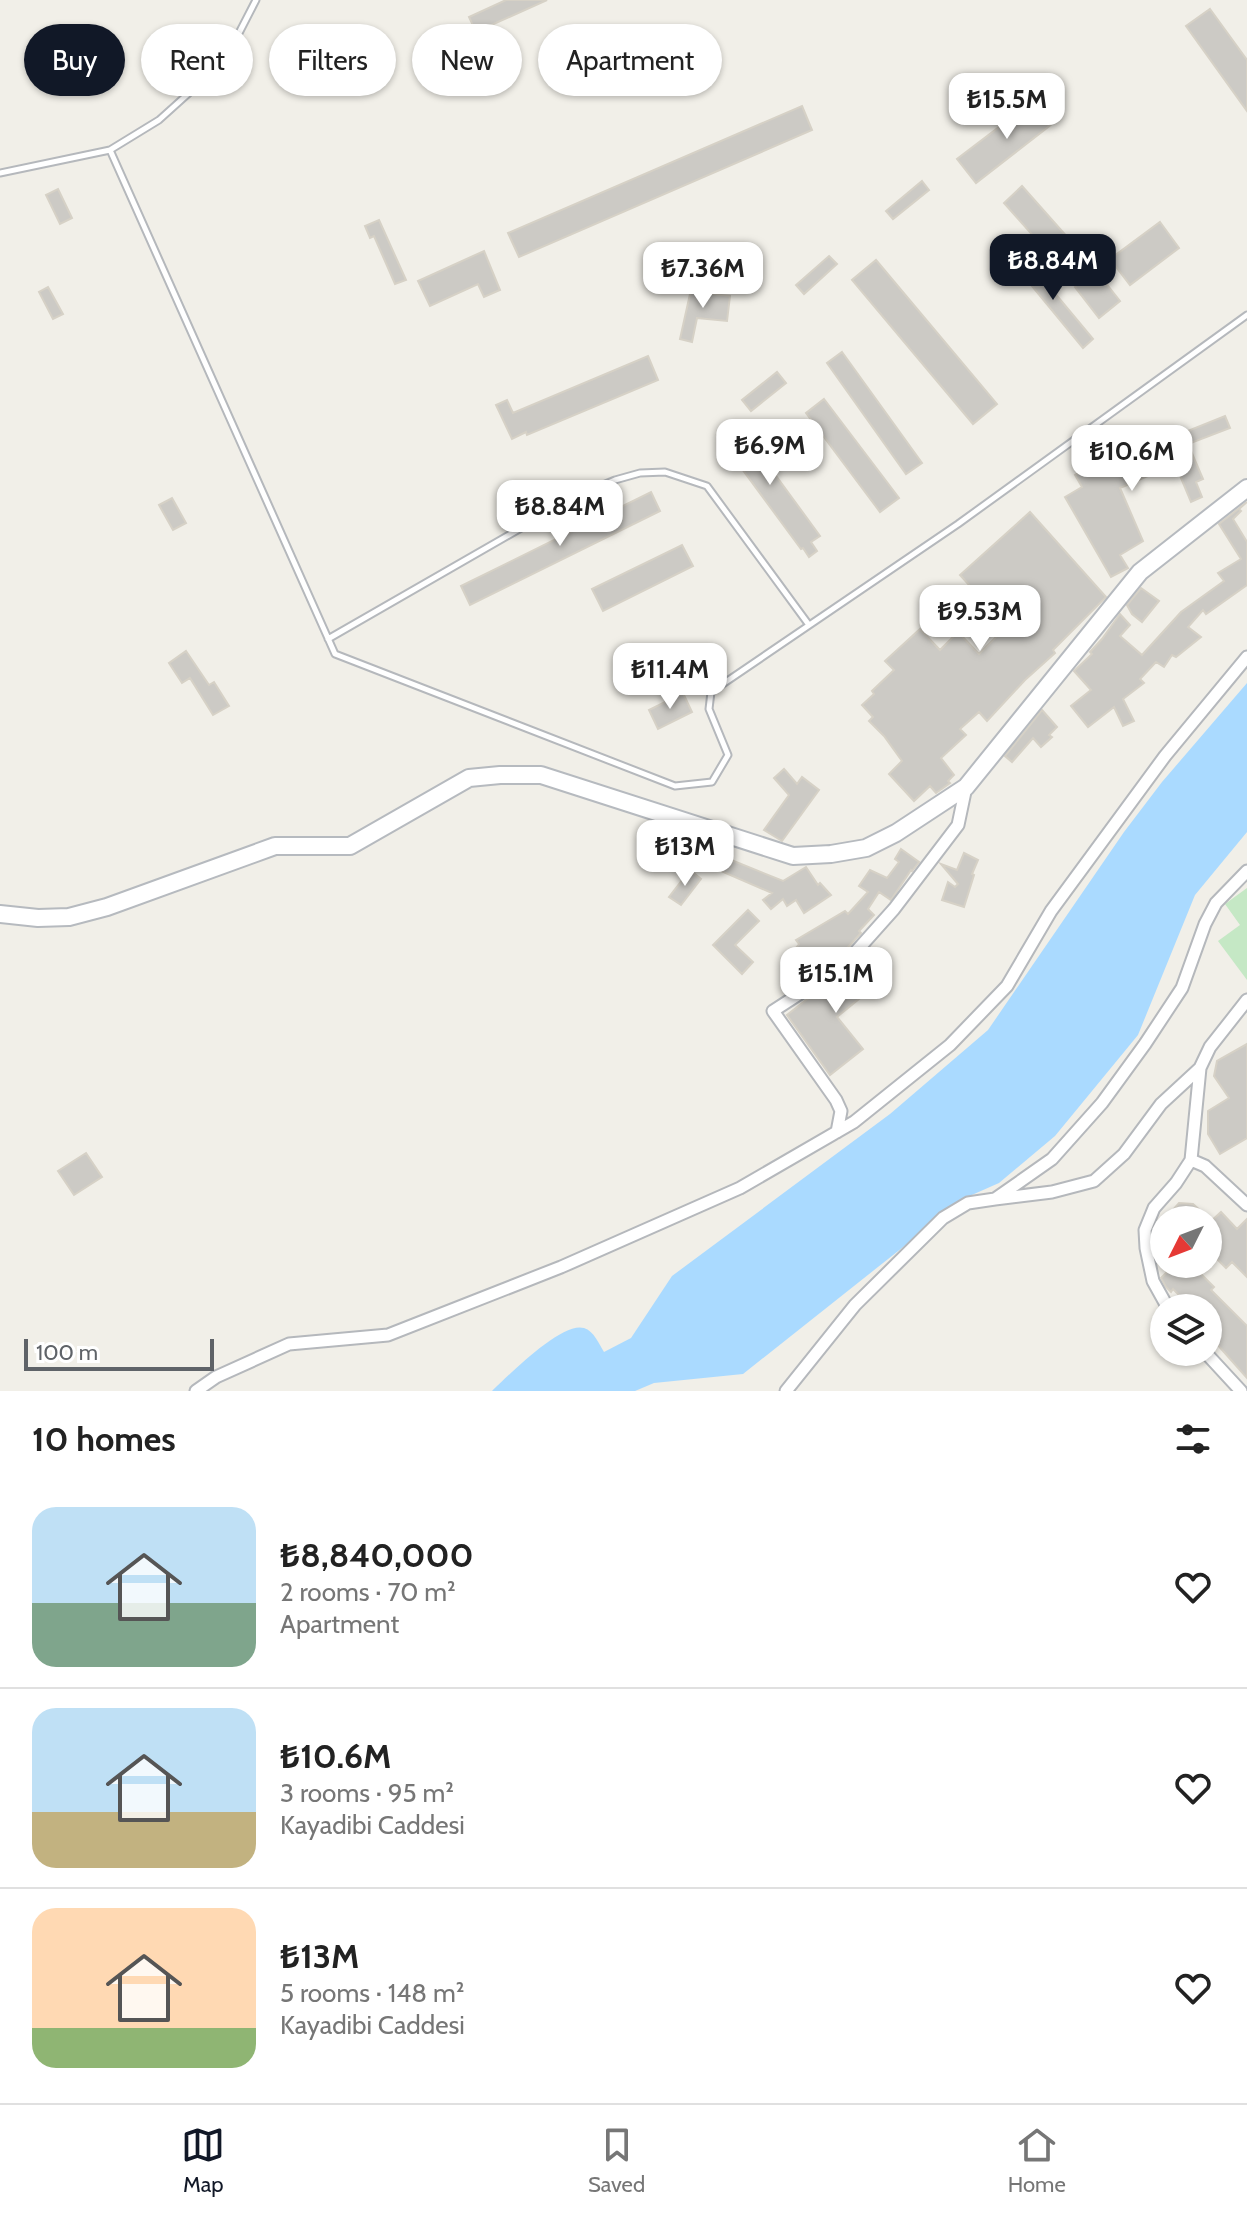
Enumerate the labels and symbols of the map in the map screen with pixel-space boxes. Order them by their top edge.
pin: ₺15.5M [942,73,1072,141]
pin: ₺8.84M [988,234,1118,302]
pin: ₺7.36M [638,242,768,310]
pin: ₺6.9M [714,419,826,487]
pin: ₺10.6M [1067,425,1197,493]
pin: ₺8.84M [495,480,625,548]
pin: ₺9.53M [915,585,1045,653]
pin: ₺11.4M [605,643,735,711]
pin: ₺13M [638,820,732,888]
pin: ₺15.1M [771,947,901,1015]
north arrow [1150,1206,1222,1278]
scale bar [24,1335,214,1371]

